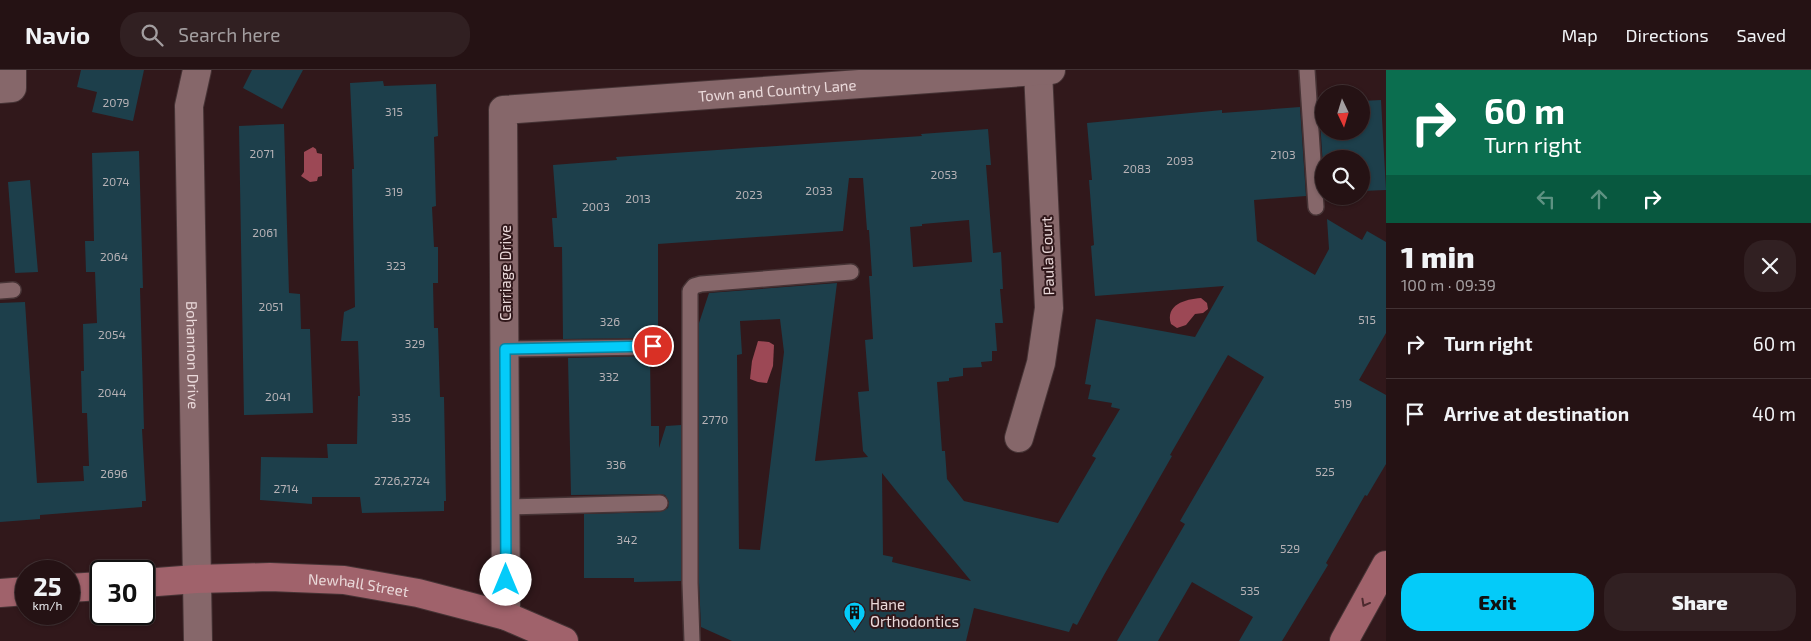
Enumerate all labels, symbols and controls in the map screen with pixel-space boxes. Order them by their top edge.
search box [120,12,470,57]
text: Navio [25,20,90,49]
icon: search [138,21,166,49]
text: Search here [178,23,280,46]
text: Map [1561,24,1598,46]
text: Directions [1626,24,1709,46]
text: Saved [1737,24,1786,46]
street label: Town and Country Lane [697,75,857,105]
north arrow [1315,85,1370,140]
map controls [1315,85,1370,205]
text: 60 m [1484,89,1565,131]
icon: right [1401,90,1466,155]
house number: 2079 [103,95,130,109]
house number: 315 [385,104,403,118]
text: Turn right [1484,131,1582,157]
house number: 2071 [250,146,274,160]
house number: 2103 [1270,147,1296,161]
button: search [1315,150,1370,205]
house number: 2093 [1166,153,1194,167]
house number: 2083 [1123,161,1151,175]
house number: 2053 [930,167,958,181]
house number: 2074 [102,174,130,188]
house number: 2033 [805,183,833,197]
house number: 319 [385,184,403,198]
icon: left [1532,185,1560,213]
icon: ahead [1585,185,1613,213]
icon: right [1638,185,1666,213]
house number: 2023 [735,187,763,201]
house number: 2013 [625,191,651,205]
house number: 2003 [582,199,610,213]
street label: Paula Court [1037,216,1057,296]
house number: 2061 [252,225,278,239]
street label: Carriage Drive [496,225,514,321]
text: 1 min [1401,238,1475,274]
button: close [1744,240,1796,292]
house number: 2064 [100,249,128,263]
house number: 323 [386,258,406,272]
text: 100 m · 09:39 [1401,275,1496,294]
house number: 2051 [258,299,284,313]
street label: Bohannon Drive [183,301,203,409]
house number: 515 [1358,312,1376,326]
house number: 326 [600,314,620,328]
pin [632,325,674,367]
house number: 2054 [98,327,126,341]
icon: right [1401,330,1429,358]
icon: arrive [639,332,667,360]
text: Turn right [1444,332,1532,355]
text: 60 m [1753,332,1796,355]
house number: 329 [405,336,425,350]
house number: 332 [599,369,619,383]
house number: 2044 [98,385,126,399]
house number: 2041 [265,389,291,403]
house number: 519 [1334,396,1352,410]
icon: arrive [1401,400,1429,428]
text: Arrive at destination [1444,402,1629,425]
text: 40 m [1752,402,1796,425]
house number: 335 [391,410,411,424]
house number: 2770 [702,412,728,426]
house number: 336 [606,457,626,471]
house number: 525 [1315,464,1335,478]
house number: 2696 [100,466,128,480]
house number: 2726,2724 [374,473,430,487]
house number: 2714 [273,481,299,495]
house number: 342 [617,532,638,546]
house number: 529 [1280,541,1300,555]
position arrow [479,553,531,605]
speed limit sign: 30 [90,560,155,625]
street label: Newhall Street [308,570,410,600]
text: 25 [33,571,62,601]
button: Exit [1401,573,1594,631]
button: Share [1604,573,1796,631]
house number: 535 [1240,583,1260,597]
place label: Hane Orthodontics [870,595,959,630]
one-way arrow [1361,597,1371,606]
text: km/h [33,598,62,612]
building icon: Hane Orthodontics [842,601,866,632]

